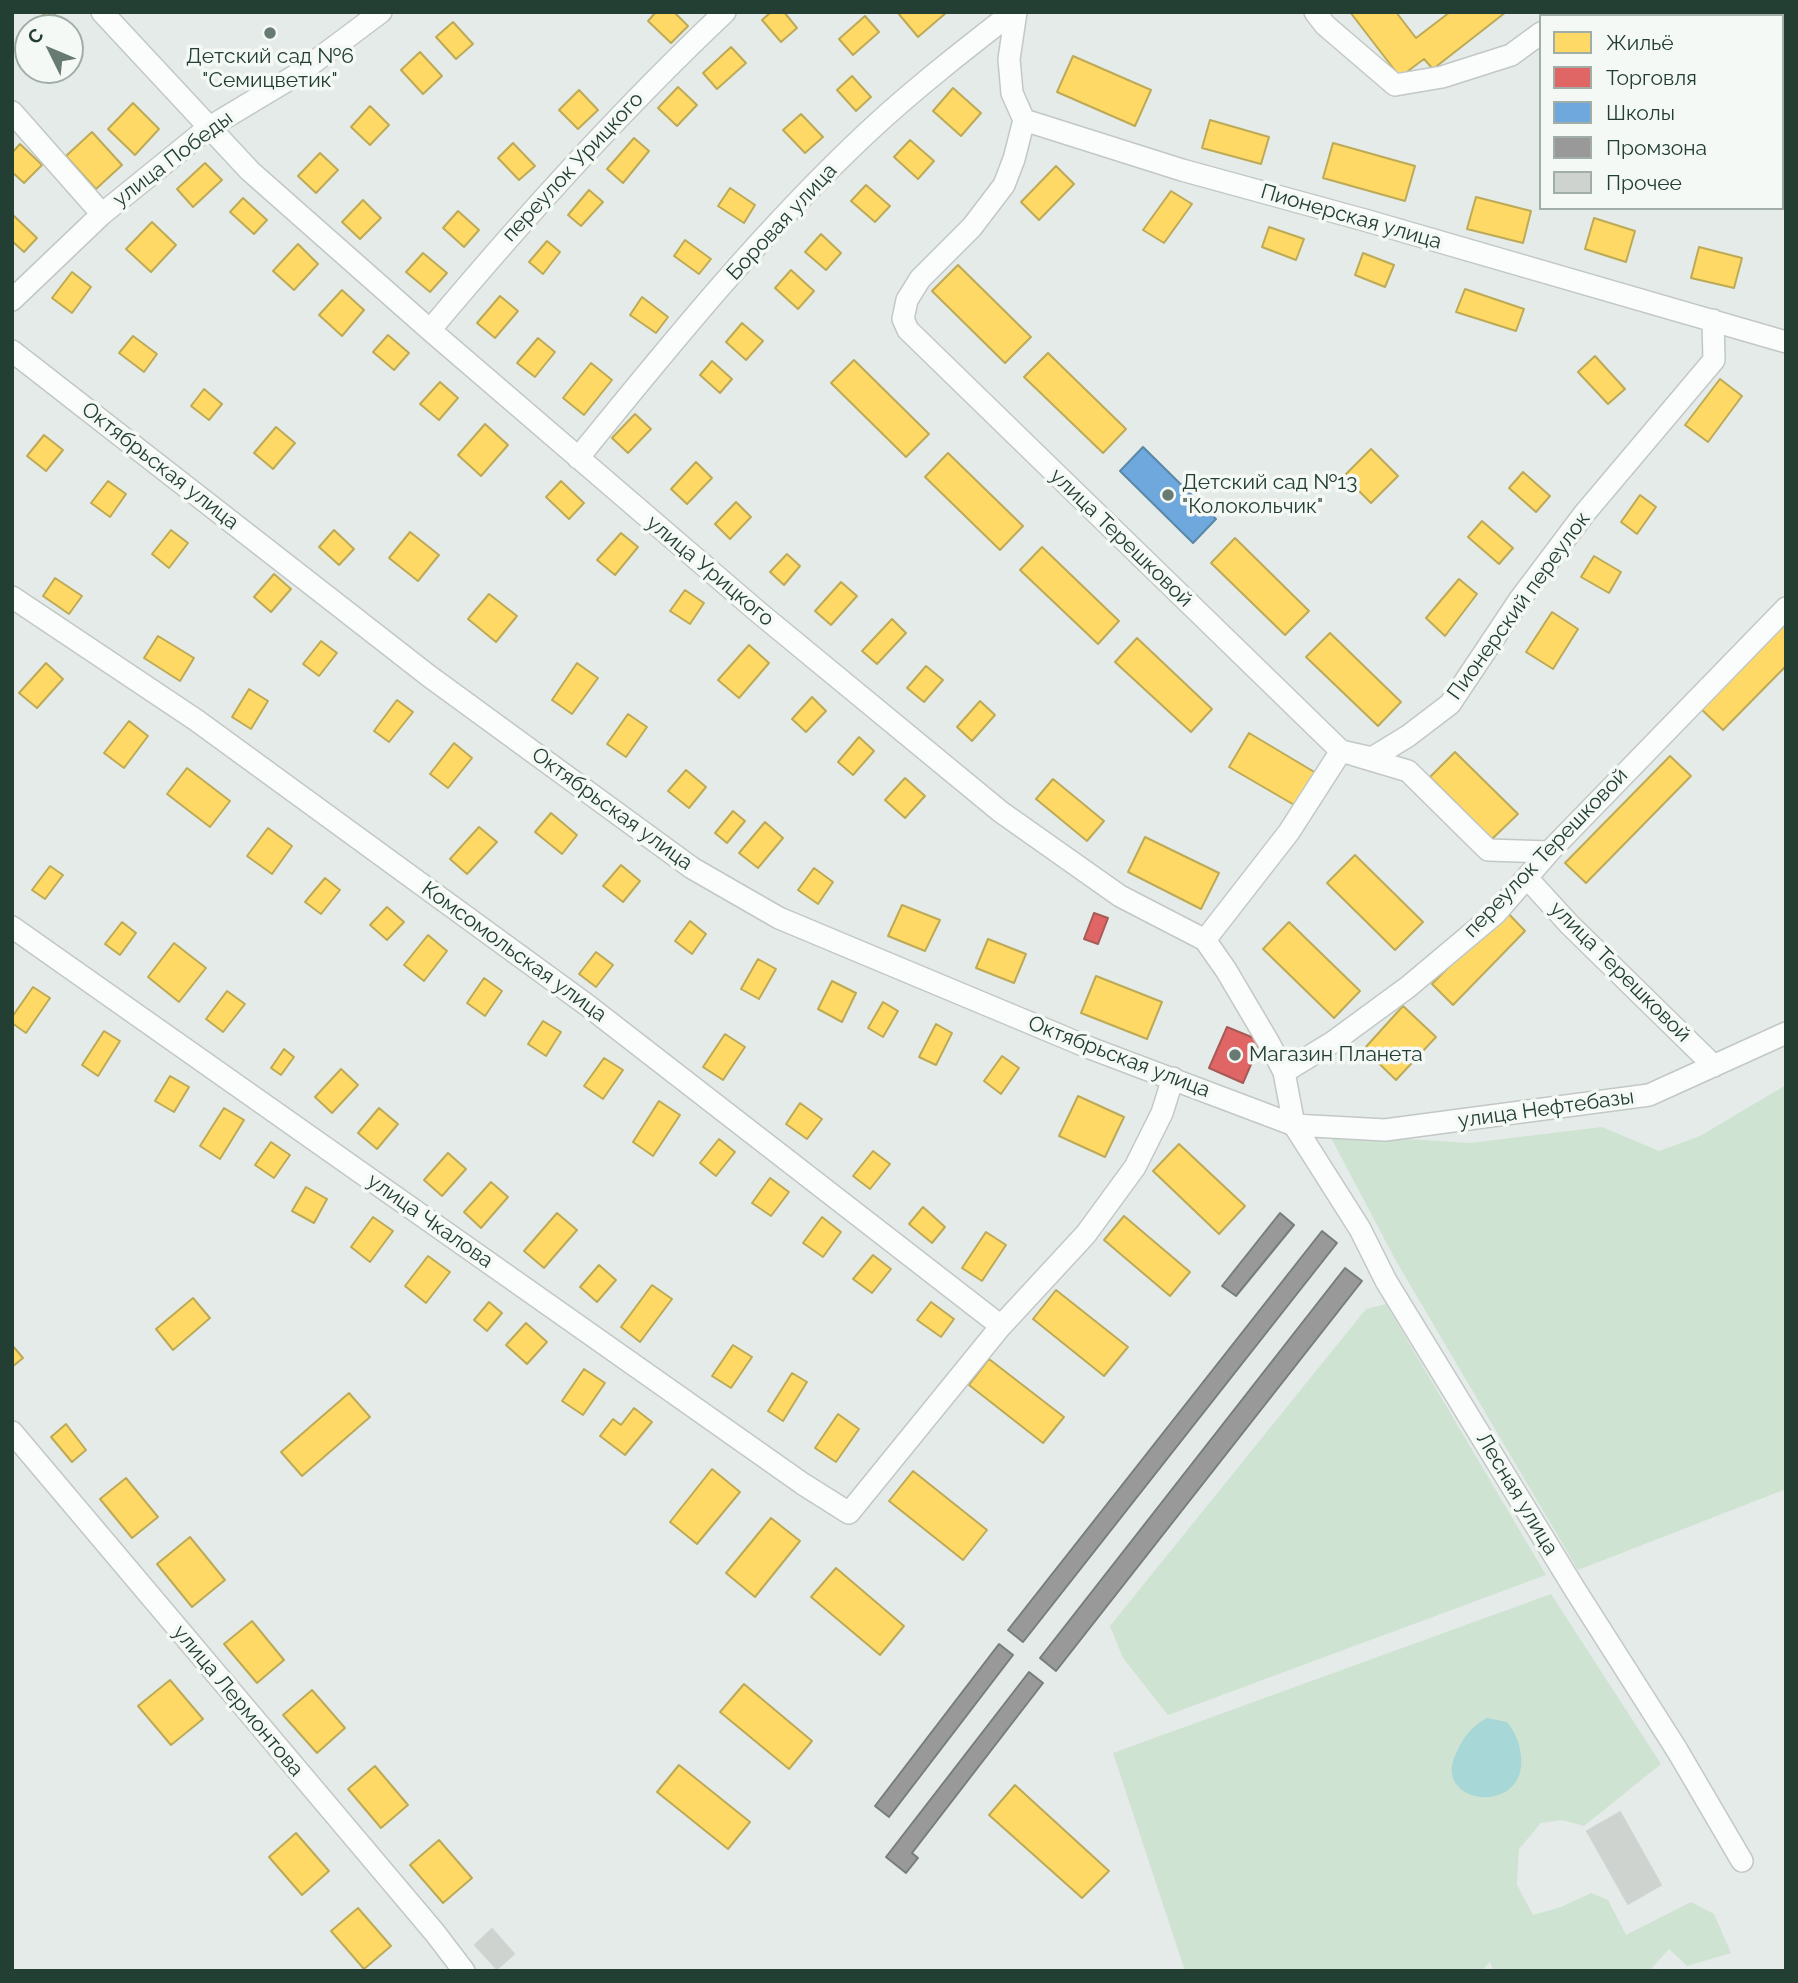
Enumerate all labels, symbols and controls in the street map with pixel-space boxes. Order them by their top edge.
north arrow [14,14,84,84]
legend [1539,14,1784,210]
text: С [23,24,48,48]
marker: Детский сад №6 "Семицветик" [262,25,278,41]
text: Жильё [1606,30,1674,55]
place label: Детский сад №6 "Семицветик" [186,44,354,94]
text: Торговля [1606,65,1697,90]
street label: переулок Урицкого [497,87,649,247]
text: Школы [1606,100,1675,125]
street label: улица Победы [108,106,238,212]
text: Промзона [1606,135,1707,160]
street label: Боровая улица [722,159,842,285]
text: Прочее [1606,170,1682,195]
street label: Пионерская улица [1258,179,1444,255]
street label: Октябрьская улица [76,397,244,535]
street label: улица Терешковой [1044,463,1198,613]
place label: Детский сад №13 "Колокольчик" [1182,470,1357,520]
marker: Детский сад №13 "Колокольчик" [1160,487,1176,503]
street label: Пионерский переулок [1442,507,1596,705]
street label: улица Урицкого [641,510,779,632]
street label: Октябрьская улица [527,742,697,876]
street label: переулок Терешковой [1459,763,1633,943]
street label: Комсомольская улица [417,876,611,1028]
street label: улица Терешковой [1544,896,1696,1048]
street label: Октябрьская улица [1024,1011,1214,1103]
place label: Магазин Планета [1249,1042,1423,1068]
marker: Магазин Планета [1227,1047,1243,1063]
street label: улица Нефтебазы [1456,1084,1636,1134]
street label: улица Чкалова [362,1168,498,1274]
street label: Лесная улица [1471,1428,1563,1560]
street label: улица Лермонтова [167,1620,309,1782]

